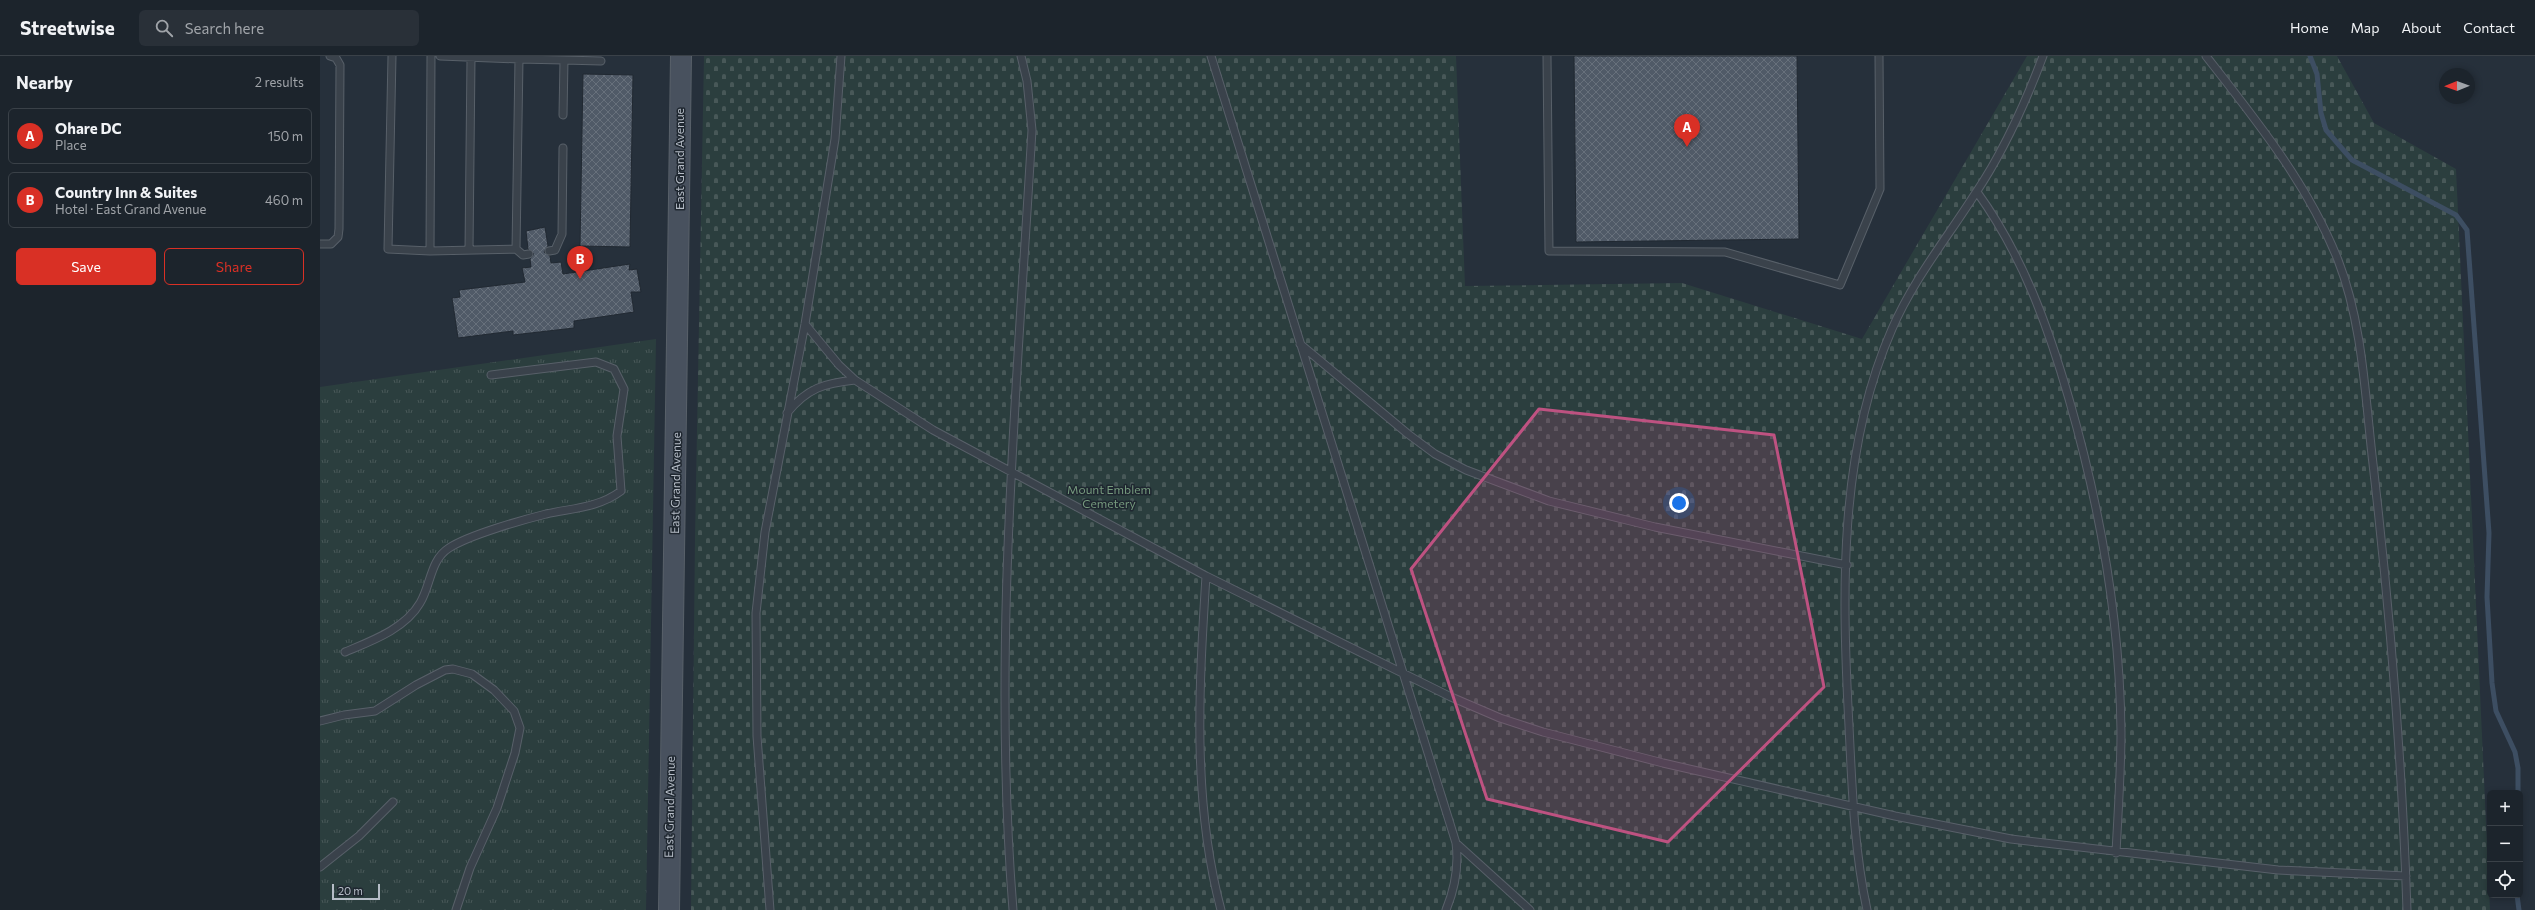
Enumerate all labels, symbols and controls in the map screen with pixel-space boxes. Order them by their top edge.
search box [139,10,419,46]
text: Streetwise [20,16,115,39]
icon: search [153,17,175,39]
text: Search here [185,19,264,37]
text: Home [2290,19,2329,36]
text: Map [2351,19,2379,36]
text: About [2401,19,2441,36]
text: Contact [2463,19,2515,36]
north arrow [2439,68,2475,104]
text: Nearby [16,72,73,93]
text: 2 results [255,74,304,90]
street label: East Grand Avenue [672,108,686,210]
pin: A [1674,114,1700,147]
text: Ohare DC [55,119,122,137]
text: A [25,128,35,144]
text: 150 m [268,128,303,144]
text: Place [55,137,87,153]
text: Country Inn & Suites [55,183,197,201]
text: B [26,192,34,208]
text: 460 m [265,192,303,208]
text: Hotel · East Grand Avenue [55,201,206,217]
pin: B [567,246,593,279]
button: Save [16,248,156,285]
button: Share [164,248,304,285]
street label: East Grand Avenue [667,432,683,534]
park label: Mount Emblem Cemetery [1067,482,1151,510]
your location [1669,493,1689,513]
street label: East Grand Avenue [661,756,677,858]
map controls [2487,790,2523,898]
button: + [2487,790,2523,826]
button: − [2487,826,2523,862]
button: locate [2487,862,2523,898]
scale bar [332,882,380,901]
text: 20 m [338,884,363,897]

